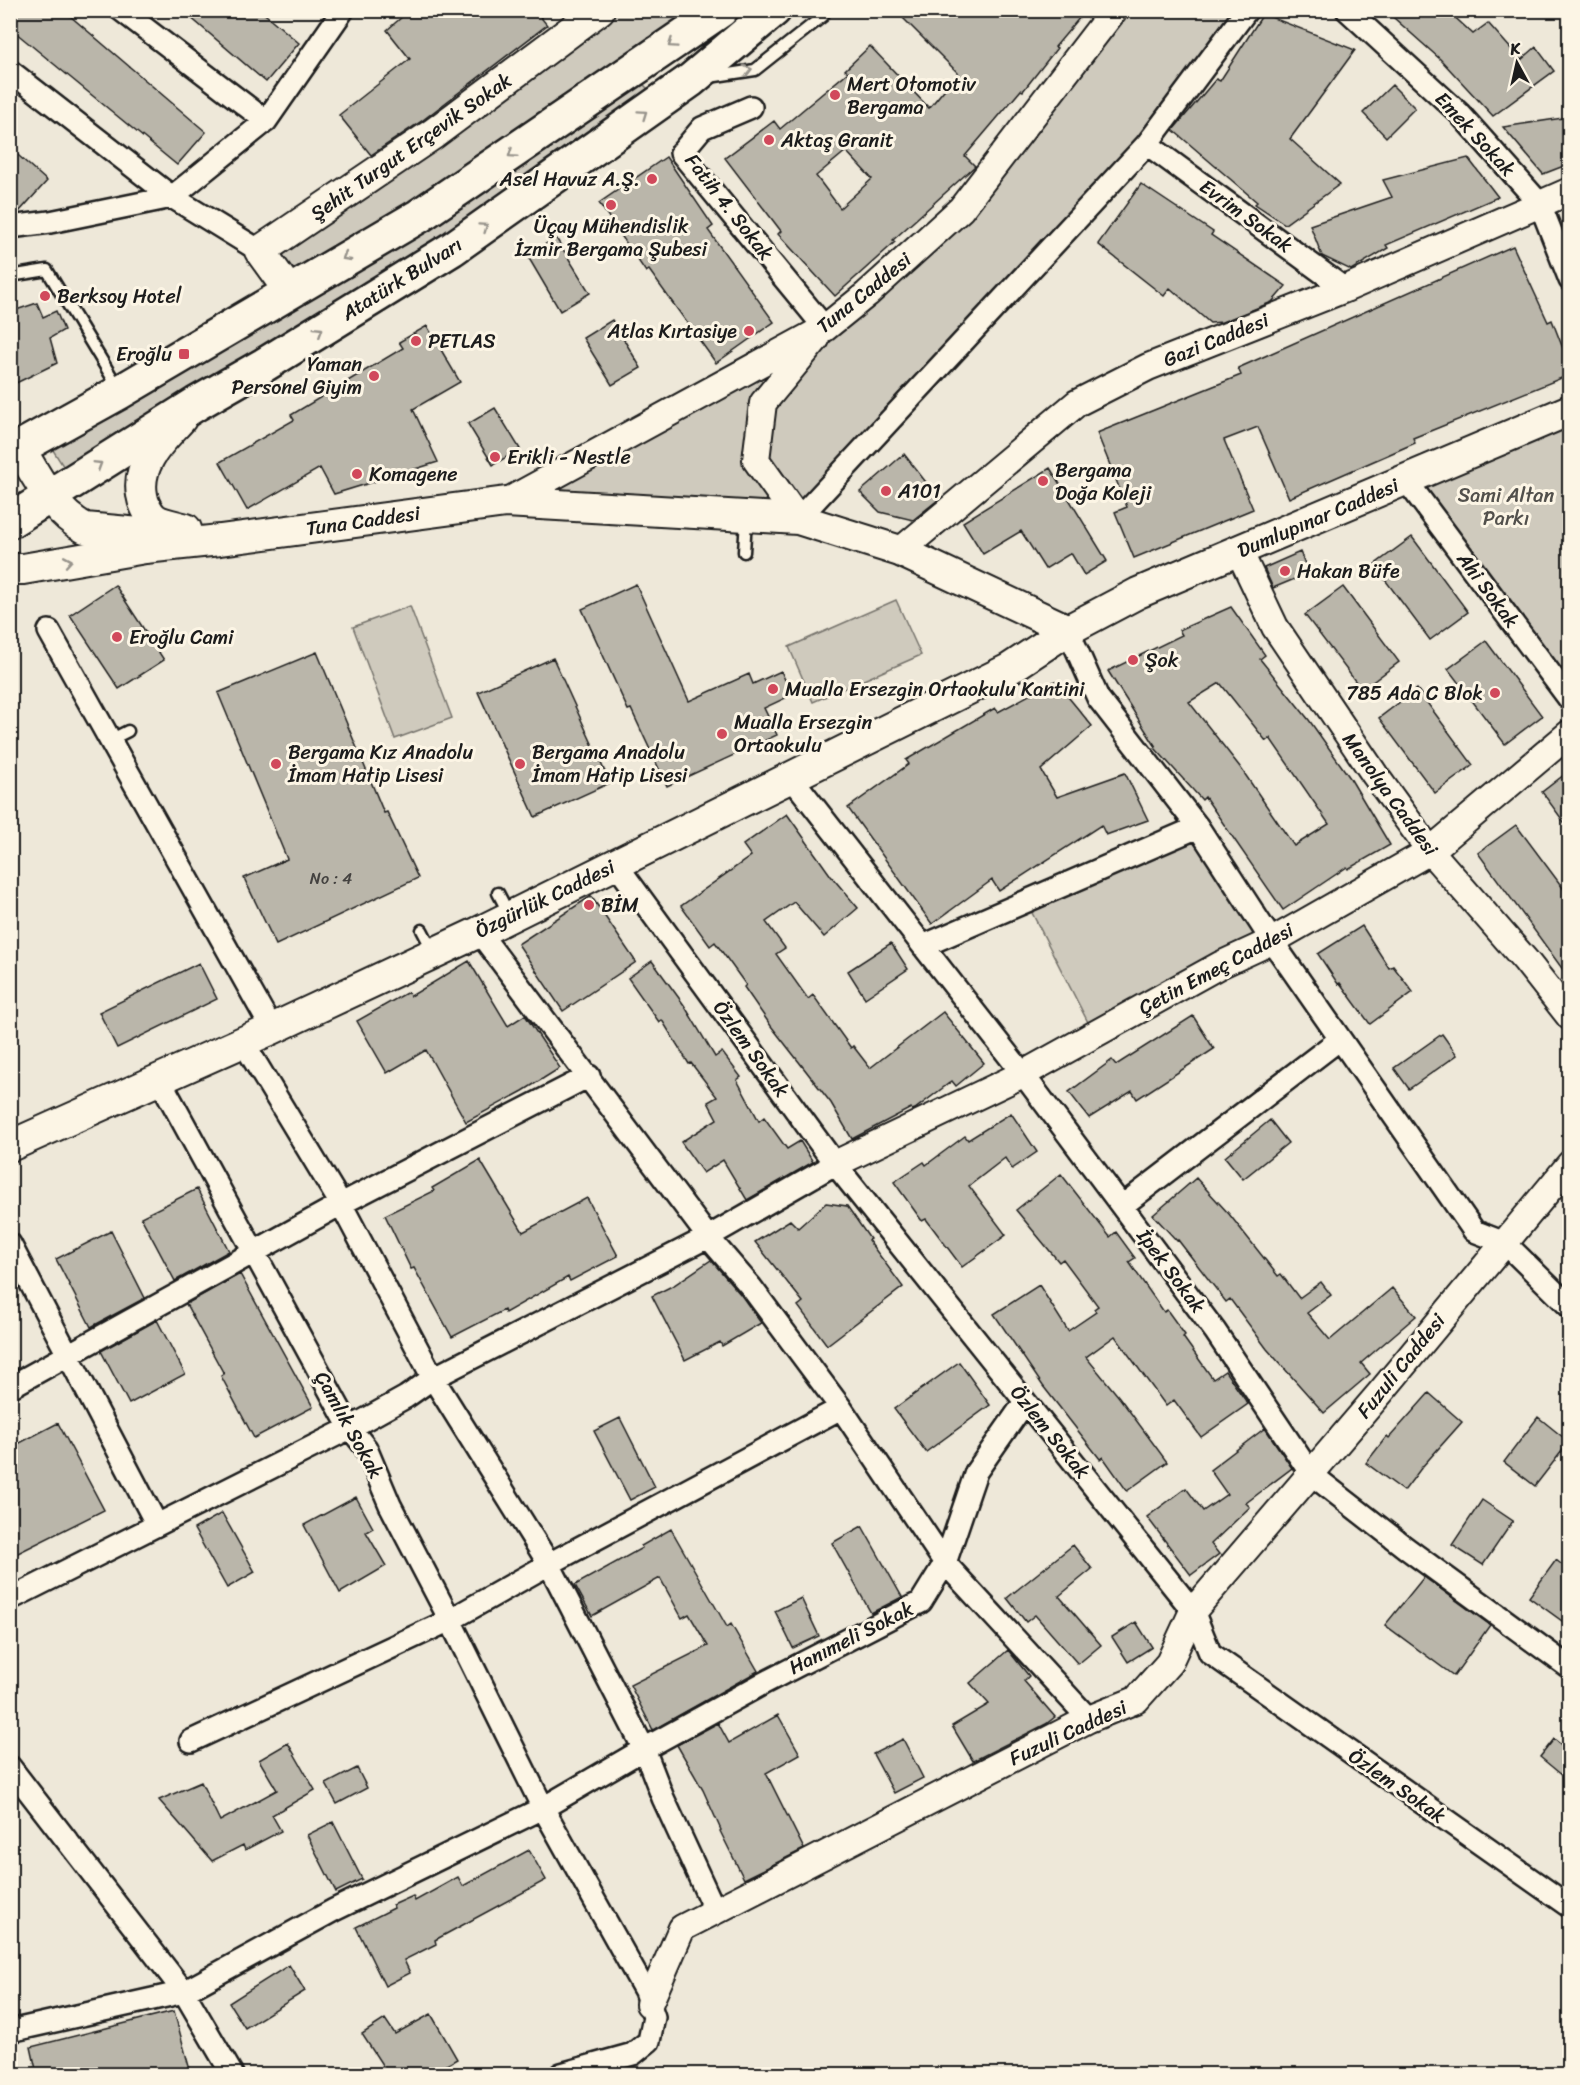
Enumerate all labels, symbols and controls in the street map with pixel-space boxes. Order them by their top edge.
north arrow [1487,33,1547,93]
text: K [1507,33,1523,64]
one-way arrow [668,37,679,48]
street label: Şehit Turgut Erçevik Sokak [303,64,520,230]
one-way arrow [743,65,753,78]
place label: Mert Otomotiv Bergama [847,67,976,125]
street label: Emek Sokak [1426,83,1524,185]
marker: Mert Otomotiv Bergama [828,88,842,102]
one-way arrow [636,110,647,121]
place label: Aktaş Granit [780,123,894,158]
marker: Aktaş Granit [762,133,776,147]
street label: Fatih 4. Sokak [676,146,783,269]
one-way arrow [507,147,518,158]
place label: Asel Havuz A.Ş. [499,162,640,197]
street label: Evrim Sokak [1192,170,1301,262]
marker: Asel Havuz A.Ş. [645,172,659,186]
marker: Üçay Mühendislik İzmir Bergama Şubesi [604,198,618,212]
place label: Üçay Mühendislik İzmir Bergama Şubesi [514,209,709,267]
one-way arrow [477,223,488,234]
street label: Atatürk Bulvarı [334,228,470,331]
street label: Tuna Caddesi [808,242,921,343]
one-way arrow [342,250,353,262]
place label: Berksoy Hotel [57,279,182,314]
marker: Berksoy Hotel [38,289,52,303]
street label: Gazi Caddesi [1158,302,1276,377]
place label: Atlas Kırtasiye [607,314,737,349]
place label: PETLAS [428,324,496,359]
marker: Atlas Kırtasiye [742,324,756,338]
one-way arrow [313,327,323,339]
marker: PETLAS [409,334,423,348]
place label: Eroğlu [116,337,172,372]
marker: Eroğlu [177,347,191,361]
place label: Yaman Personel Giyim [231,347,362,405]
marker: Yaman Personel Giyim [367,369,381,383]
place label: Erikli - Nestle [507,440,631,475]
marker: Erikli - Nestle [488,450,502,464]
place label: Bergama Doğa Koleji [1055,453,1153,511]
place label: Komagene [369,457,458,492]
one-way arrow [92,460,102,472]
marker: Komagene [350,467,364,481]
street label: Dumlupınar Caddesi [1232,468,1406,568]
place label: A101 [897,474,941,509]
marker: Bergama Doğa Koleji [1036,474,1050,488]
park label: Sami Altan Parkı [1458,478,1554,536]
marker: A101 [879,484,893,498]
street label: Tuna Caddesi [304,495,424,546]
street label: Ahi Sokak [1447,543,1529,636]
place label: Hakan Büfe [1297,554,1400,589]
one-way arrow [64,556,73,568]
marker: Hakan Büfe [1278,564,1292,578]
place label: Eroğlu Cami [129,620,235,655]
marker: Eroğlu Cami [110,630,124,644]
place label: Şok [1145,643,1179,678]
marker: Şok [1126,653,1140,667]
place label: Mualla Ersezgin Ortaokulu Kantini [785,672,1085,707]
place label: 785 Ada C Blok [1346,676,1483,711]
marker: Mualla Ersezgin Ortaokulu Kantini [766,682,780,696]
marker: 785 Ada C Blok [1488,686,1502,700]
place label: Mualla Ersezgin Ortaokulu [734,705,873,763]
street label: Manolya Caddesi [1333,725,1447,864]
marker: Mualla Ersezgin Ortaokulu [715,727,729,741]
place label: Bergama Kız Anadolu İmam Hatip Lisesi [287,735,474,793]
place label: Bergama Anadolu İmam Hatip Lisesi [531,735,688,793]
marker: Bergama Kız Anadolu İmam Hatip Lisesi [269,757,283,771]
marker: Bergama Anadolu İmam Hatip Lisesi [513,757,527,771]
street label: Özgürlük Caddesi [469,850,622,948]
house number: No : 4 [310,864,352,893]
place label: BİM [601,888,639,923]
marker: BİM [582,898,596,912]
street label: Çetin Emeç Caddesi [1132,913,1301,1025]
street label: Özlem Sokak [704,993,799,1105]
street label: İpek Sokak [1127,1220,1215,1321]
street label: Fuzuli Caddesi [1347,1305,1455,1426]
street label: Çamlık Sokak [305,1365,393,1485]
street label: Özlem Sokak [1001,1377,1099,1487]
street label: Hanımeli Sokak [782,1591,920,1685]
street label: Fuzuli Caddesi [1003,1690,1133,1776]
street label: Özlem Sokak [1341,1739,1454,1833]

